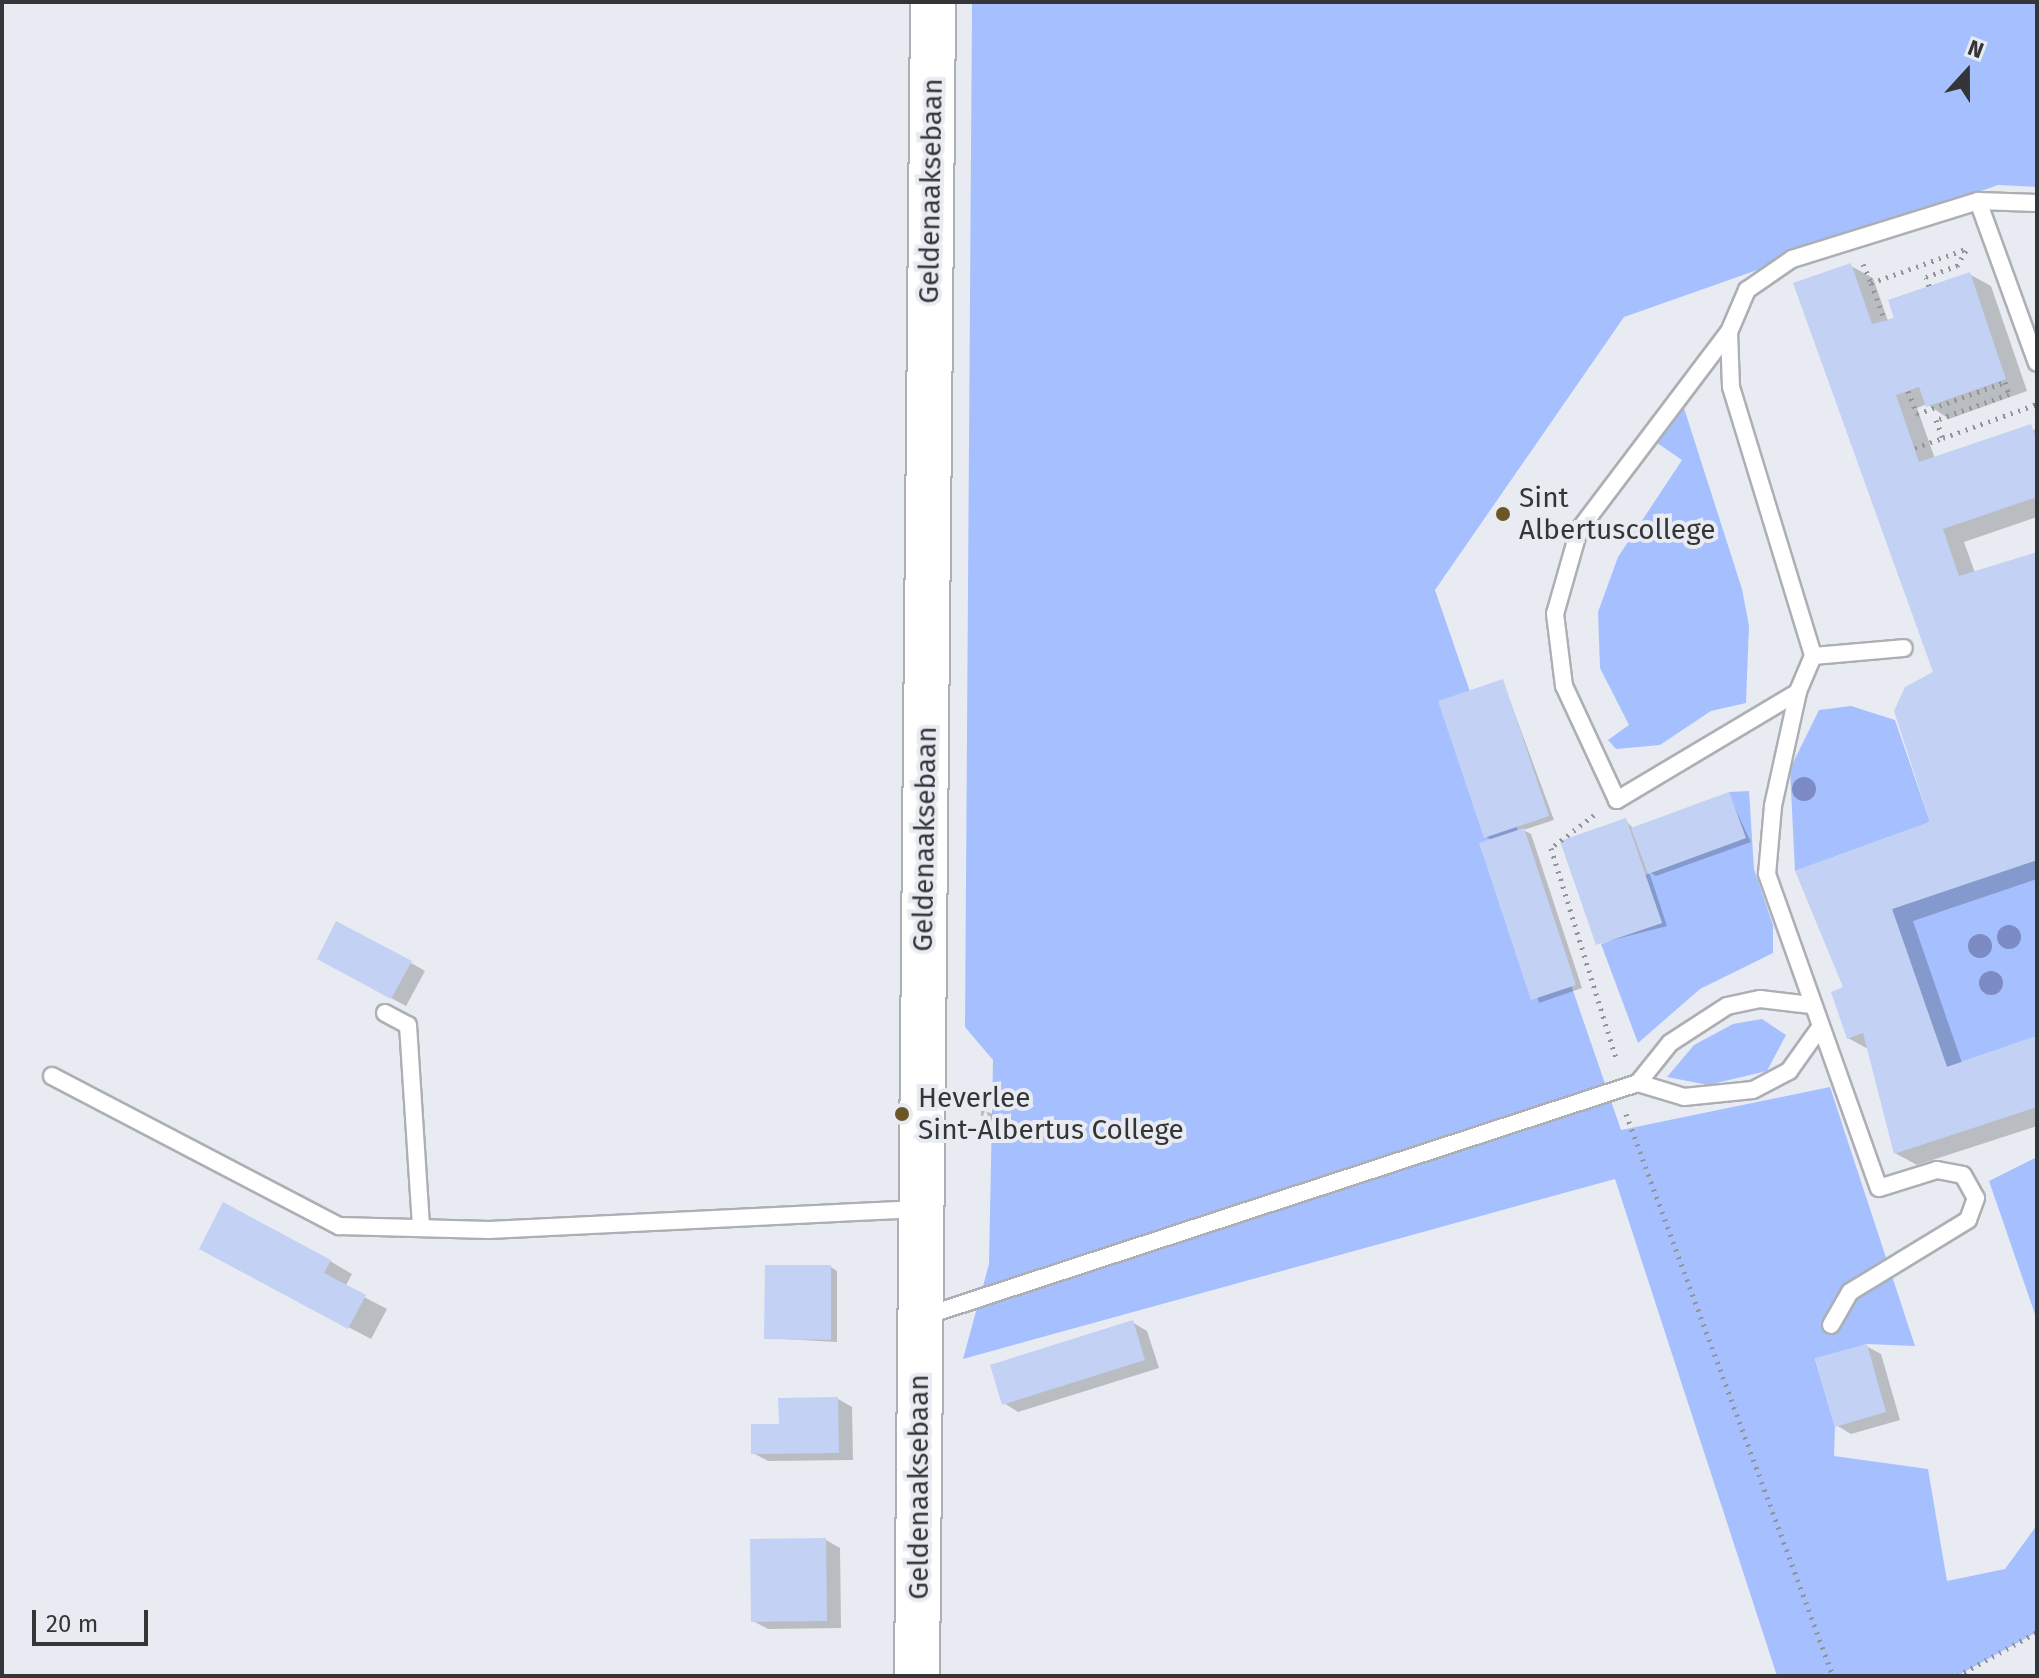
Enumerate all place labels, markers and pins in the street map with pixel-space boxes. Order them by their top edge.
place label: Sint Albertuscollege [1519,481,1716,547]
marker: Sint Albertuscollege [1494,505,1512,523]
place label: Heverlee Sint-Albertus College [918,1081,1184,1147]
marker: Heverlee Sint-Albertus College [893,1105,911,1123]

